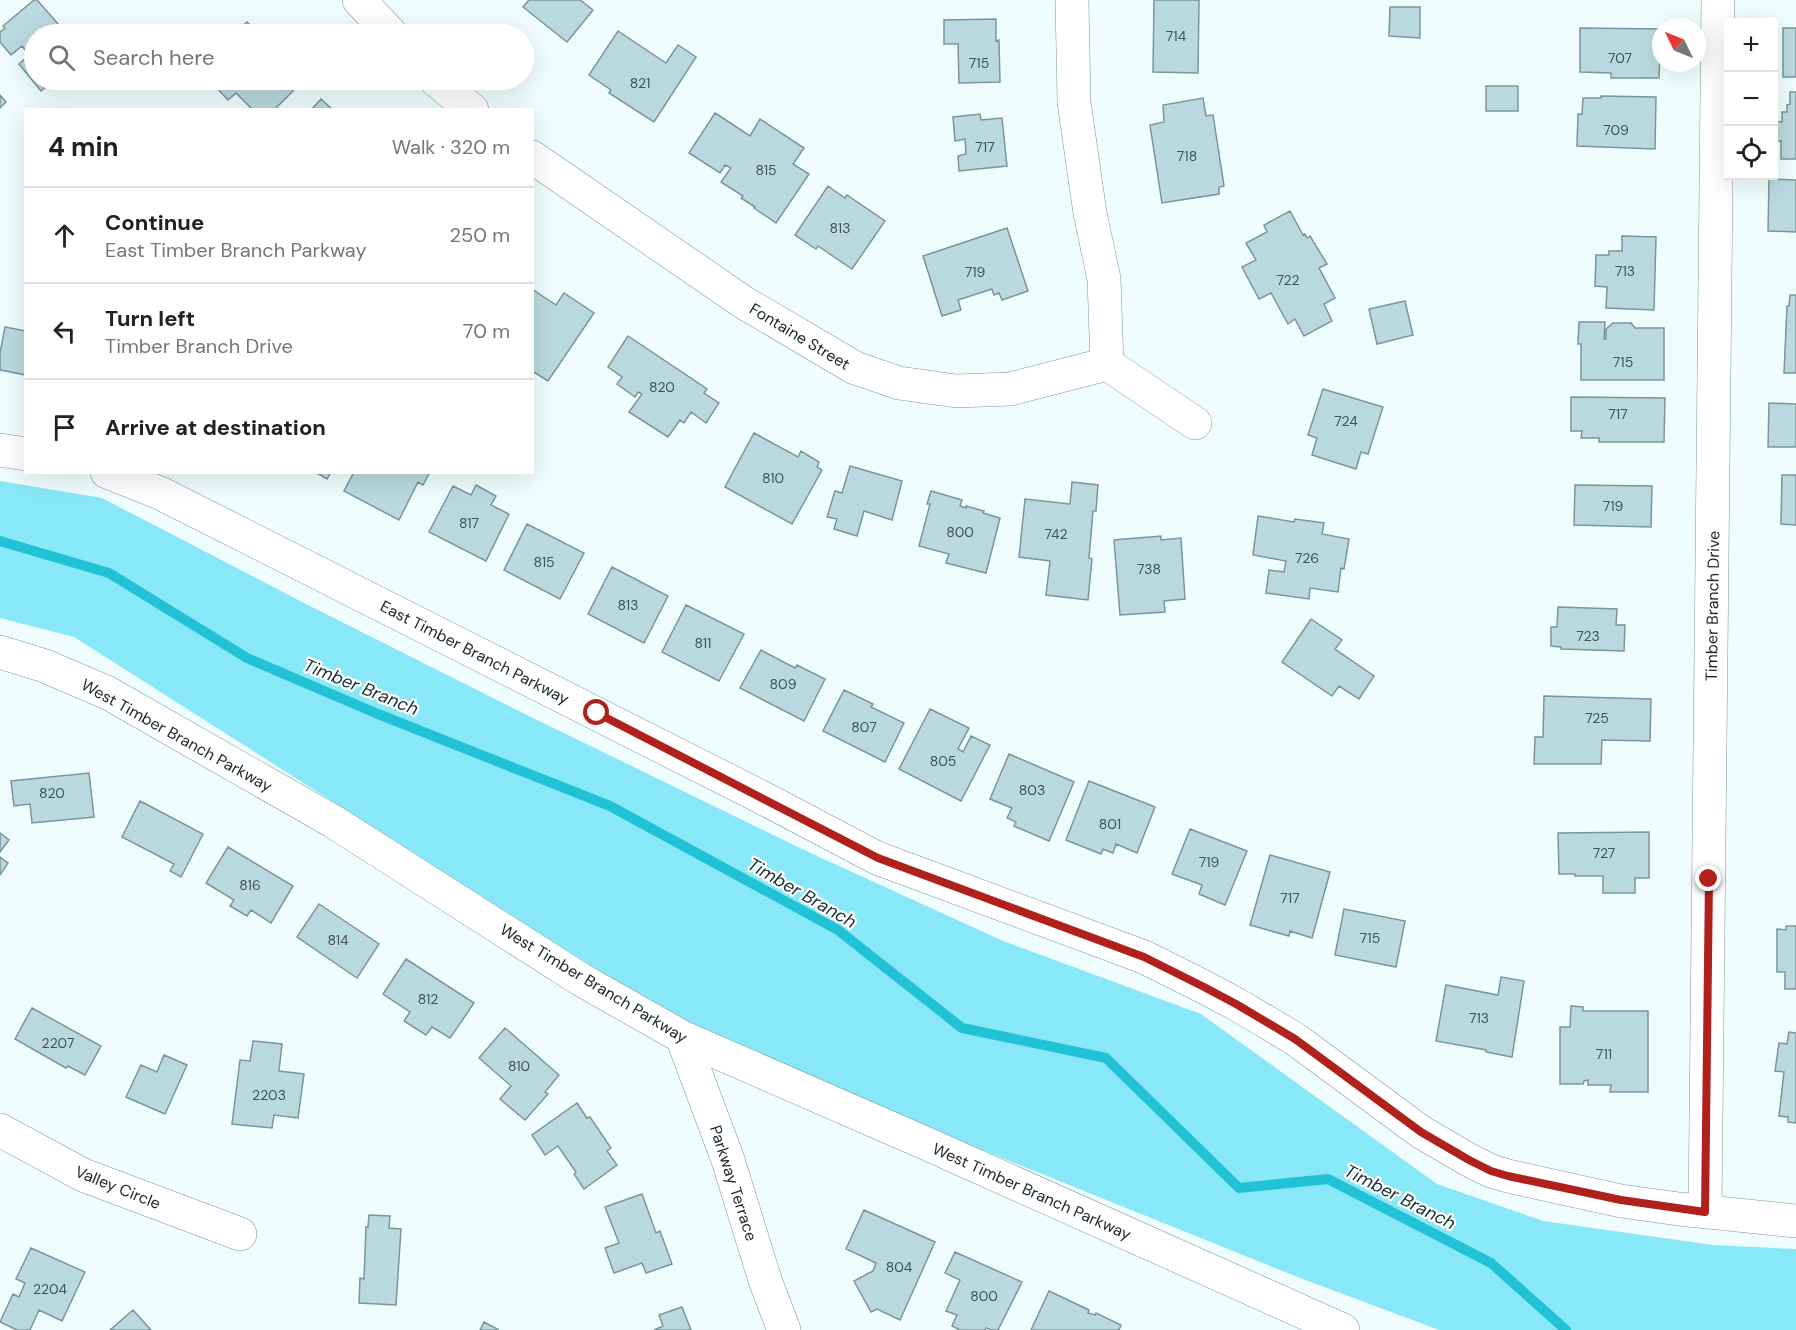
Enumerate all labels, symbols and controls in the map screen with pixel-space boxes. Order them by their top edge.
north arrow [1652,18,1706,72]
map controls [1724,18,1778,180]
button: + [1724,18,1778,72]
search box [24,24,534,90]
house number: 714 [1166,27,1187,45]
icon: search [45,41,78,74]
text: Search here [93,43,214,72]
house number: 707 [1608,49,1632,67]
house number: 715 [969,54,989,72]
button: − [1724,72,1778,126]
house number: 821 [630,74,650,92]
house number: 709 [1603,121,1629,139]
button: locate [1724,126,1778,180]
text: 4 min [48,130,119,164]
text: Walk · 320 m [392,134,510,160]
house number: 717 [975,138,995,156]
house number: 718 [1177,147,1197,165]
house number: 815 [755,161,777,179]
text: Continue [105,208,204,237]
icon: ahead [48,219,81,252]
house number: 813 [830,219,850,237]
text: 250 m [449,222,510,248]
text: East Timber Branch Parkway [105,237,367,263]
house number: 713 [1615,262,1635,280]
house number: 719 [965,263,986,281]
house number: 722 [1276,271,1300,289]
street label: Fontaine Street [746,298,854,375]
text: Turn left [105,304,195,333]
icon: left [48,315,81,348]
text: 70 m [463,318,510,344]
text: Timber Branch Drive [105,333,293,359]
house number: 715 [1613,353,1633,371]
house number: 820 [649,378,675,396]
house number: 717 [1608,405,1628,423]
icon: arrive [48,411,81,444]
house number: 724 [1334,412,1358,430]
text: Arrive at destination [105,413,326,442]
house number: 810 [762,469,784,487]
house number: 719 [1603,497,1624,515]
house number: 817 [459,514,479,532]
house number: 800 [946,523,974,541]
house number: 742 [1044,525,1068,543]
street label: Timber Branch Drive [1701,531,1724,681]
house number: 726 [1295,549,1319,567]
house number: 815 [533,553,555,571]
house number: 738 [1137,560,1161,578]
street label: East Timber Branch Parkway [377,596,573,709]
house number: 813 [618,596,638,614]
house number: 723 [1576,627,1600,645]
house number: 811 [695,634,711,652]
water label: Timber Branch [300,653,422,721]
street label: West Timber Branch Parkway [78,674,276,797]
house number: 809 [770,675,797,693]
route start [583,699,609,725]
house number: 725 [1585,709,1609,727]
house number: 807 [851,718,877,736]
house number: 805 [930,752,956,770]
house number: 803 [1019,781,1045,799]
house number: 820 [39,784,65,802]
house number: 801 [1099,815,1121,833]
house number: 727 [1593,844,1615,862]
water label: Timber Branch [743,852,861,934]
house number: 719 [1199,853,1220,871]
route end [1695,865,1721,891]
house number: 816 [239,876,261,894]
house number: 717 [1280,889,1300,907]
street label: West Timber Branch Parkway [496,919,691,1048]
house number: 715 [1360,929,1380,947]
house number: 814 [327,931,349,949]
house number: 812 [418,990,438,1008]
house number: 713 [1469,1009,1489,1027]
house number: 2207 [42,1034,74,1052]
house number: 711 [1596,1045,1612,1063]
house number: 810 [508,1057,530,1075]
house number: 2203 [252,1086,286,1104]
street label: Parkway Terrace [705,1123,762,1244]
street label: West Timber Branch Parkway [929,1138,1134,1245]
water label: Timber Branch [1340,1159,1460,1235]
street label: Valley Circle [72,1161,164,1214]
house number: 804 [886,1258,913,1276]
house number: 2204 [33,1280,68,1298]
house number: 800 [970,1287,998,1305]

